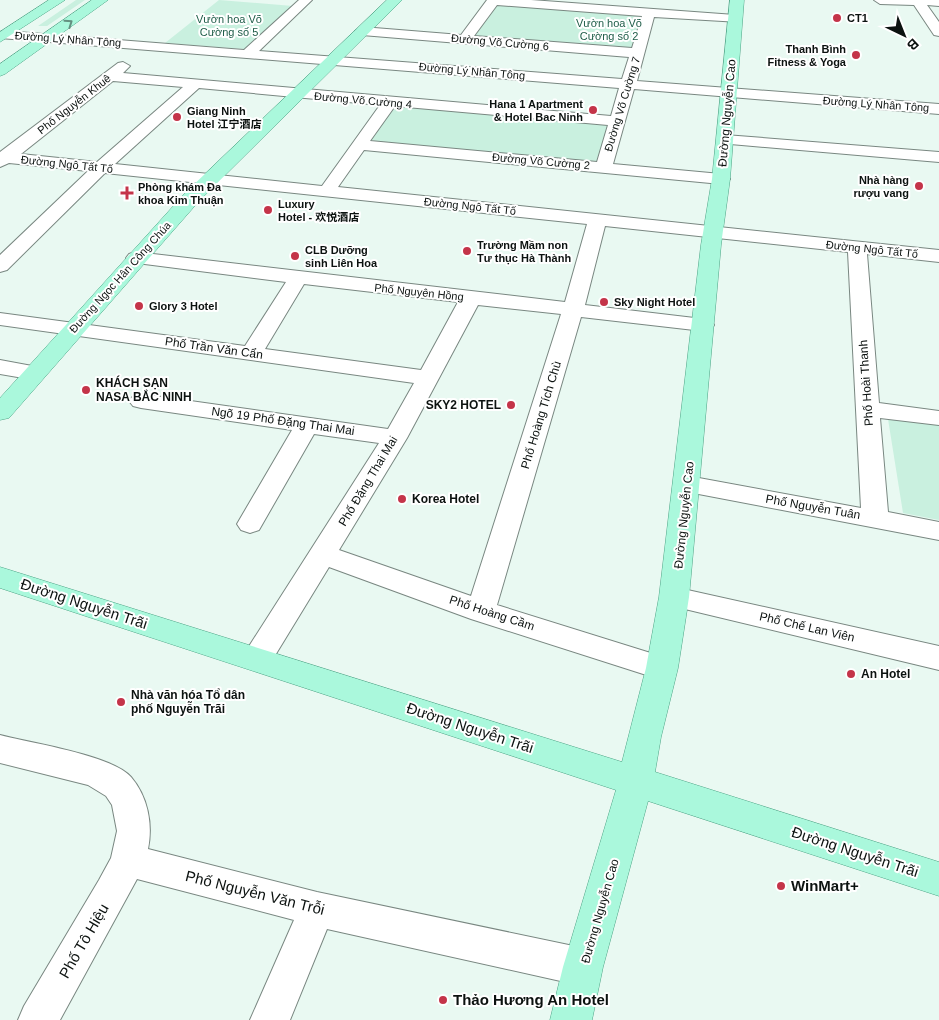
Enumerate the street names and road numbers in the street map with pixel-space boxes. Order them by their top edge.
street label: Đường Lý Nhân Tông [14,29,122,49]
street label: Đường Võ Cường 6 [451,32,549,52]
street label: Đường Võ Cường 7 [602,55,642,153]
street label: Đường Nguyễn Cao [714,58,739,167]
street label: Đường Lý Nhân Tông [418,60,526,82]
street label: Phố Nguyễn Khuê [35,72,113,136]
street label: Đường Võ Cường 4 [314,90,412,110]
street label: Đường Lý Nhân Tông [822,94,930,114]
street label: Đường Võ Cường 2 [492,151,590,171]
street label: Đường Ngô Tất Tố [20,153,114,175]
street label: Đường Ngô Tất Tố [423,195,517,217]
street label: Đường Ngọc Hân Công Chúa [67,218,174,335]
street label: Đường Ngô Tất Tố [825,238,919,260]
street label: Phố Nguyên Hồng [374,281,464,303]
street label: Phố Trần Văn Cẩn [164,334,264,362]
street label: Phố Hoài Thanh [856,339,876,427]
street label: Phố Hoàng Tích Chù [518,359,564,471]
street label: Ngõ 19 Phố Đặng Thai Mai [210,404,356,438]
street label: Phố Đặng Thai Mai [336,433,400,529]
street label: Đường Nguyễn Cao [670,460,697,569]
street label: Phố Nguyễn Tuân [764,491,862,522]
street label: Đường Nguyễn Trãi [19,575,150,632]
street label: Phố Hoàng Cầm [448,593,536,633]
street label: Phố Chế Lan Viên [758,609,856,645]
street label: Đường Nguyễn Trãi [405,699,536,756]
street label: Đường Nguyễn Trãi [790,823,921,880]
street label: Đường Nguyễn Cao [577,857,622,965]
street label: Phố Nguyễn Văn Trỗi [184,867,326,918]
street label: Phố Tô Hiệu [55,901,112,981]

